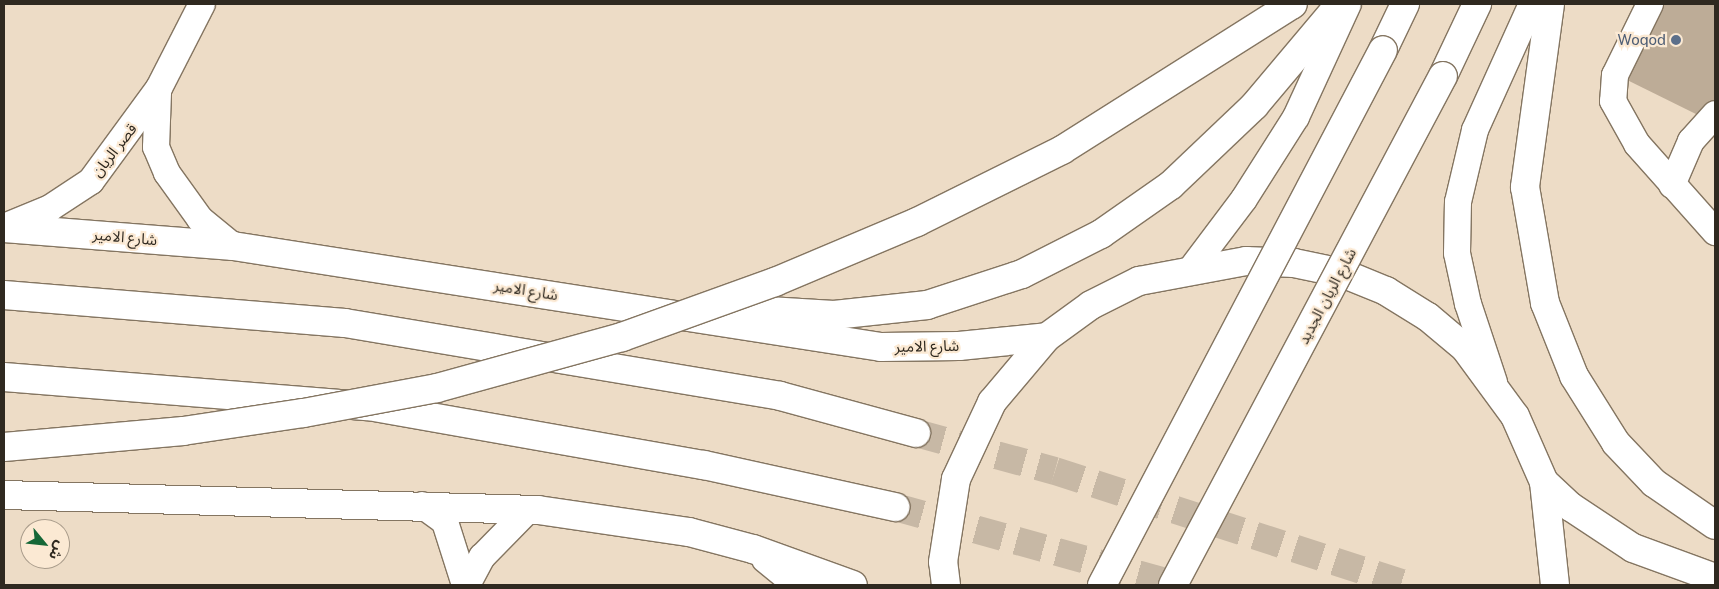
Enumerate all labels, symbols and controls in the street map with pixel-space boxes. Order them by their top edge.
place label: Woqod [1618,31,1666,49]
marker: Woqod [1670,34,1682,46]
street label: قصر الريان [88,120,140,180]
street label: شارع الامير [92,225,158,249]
street label: شارع الريان الجديد [1294,245,1360,347]
street label: شارع الامير [493,276,559,304]
street label: شارع الامير [895,336,959,356]
north arrow [20,519,70,569]
text: ش [46,538,69,563]

